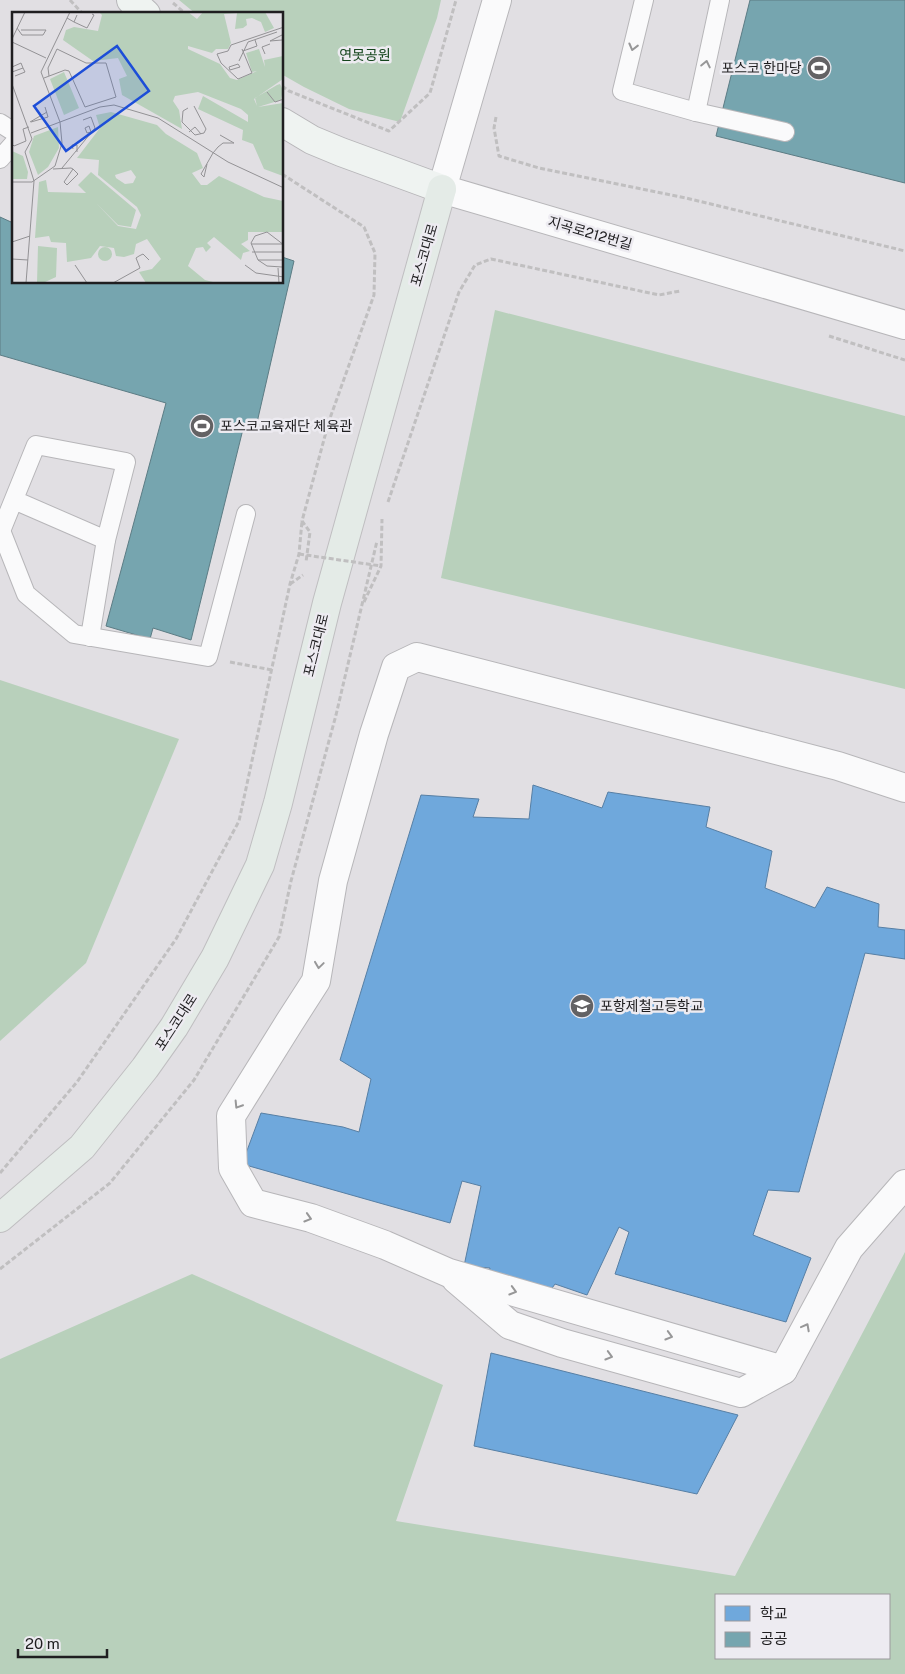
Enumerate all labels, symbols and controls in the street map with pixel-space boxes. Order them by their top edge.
inset map [12,12,284,284]
one-way arrow [628,43,639,52]
park label: 연못공원 [339,47,391,63]
sports icon: 포스코 한마당 [806,55,832,81]
one-way arrow [700,60,711,68]
place label: 포스코 한마당 [721,60,802,76]
street label: 지곡로212번길 [546,213,634,253]
street label: 포스코대로 [407,222,441,288]
sports icon: 포스코교육재단 체육관 [189,413,215,439]
place label: 포스코교육재단 체육관 [220,418,352,434]
street label: 포스코대로 [300,612,332,678]
one-way arrow [314,961,325,969]
street label: 포스코대로 [152,991,200,1053]
school or university icon: 포항제철고등학교 [569,993,595,1019]
place label: 포항제철고등학교 [600,998,703,1014]
one-way arrow [235,1099,245,1108]
one-way arrow [303,1212,311,1222]
one-way arrow [508,1286,516,1296]
one-way arrow [800,1323,810,1332]
one-way arrow [664,1331,672,1341]
one-way arrow [605,1351,613,1361]
legend [715,1594,890,1659]
text: 학교 [760,1605,788,1622]
scale bar [18,1626,106,1658]
text: 공공 [760,1630,788,1647]
text: 20 m [25,1635,60,1652]

